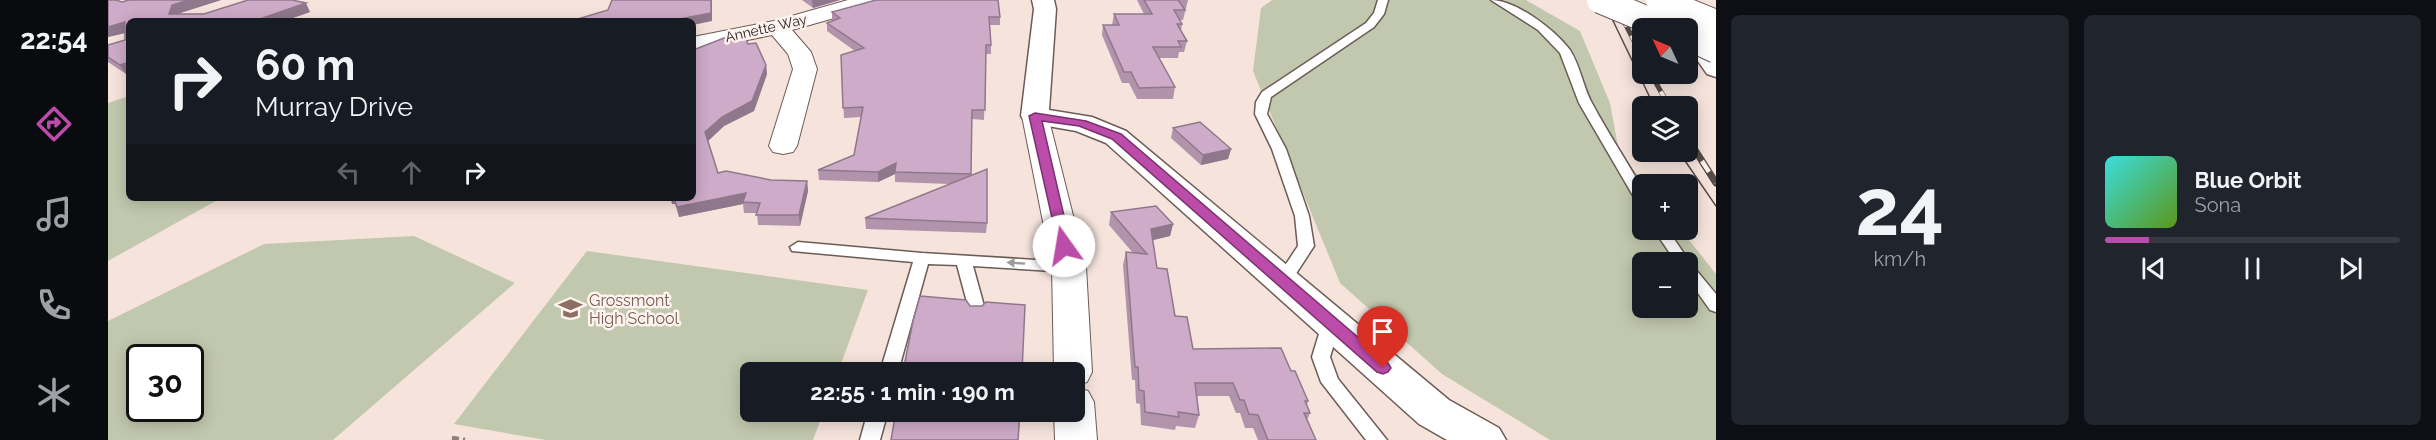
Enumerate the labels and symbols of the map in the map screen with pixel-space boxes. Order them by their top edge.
street label: Annette Way [724,11,809,45]
north arrow [1632,18,1698,84]
position arrow [1032,214,1096,278]
one-way arrow [1007,258,1026,268]
place label: Grossmont High School [589,291,679,328]
school or university icon: Grossmont High School [558,296,584,322]
pin [1357,306,1408,368]
speed limit sign: 30 [126,344,204,422]

